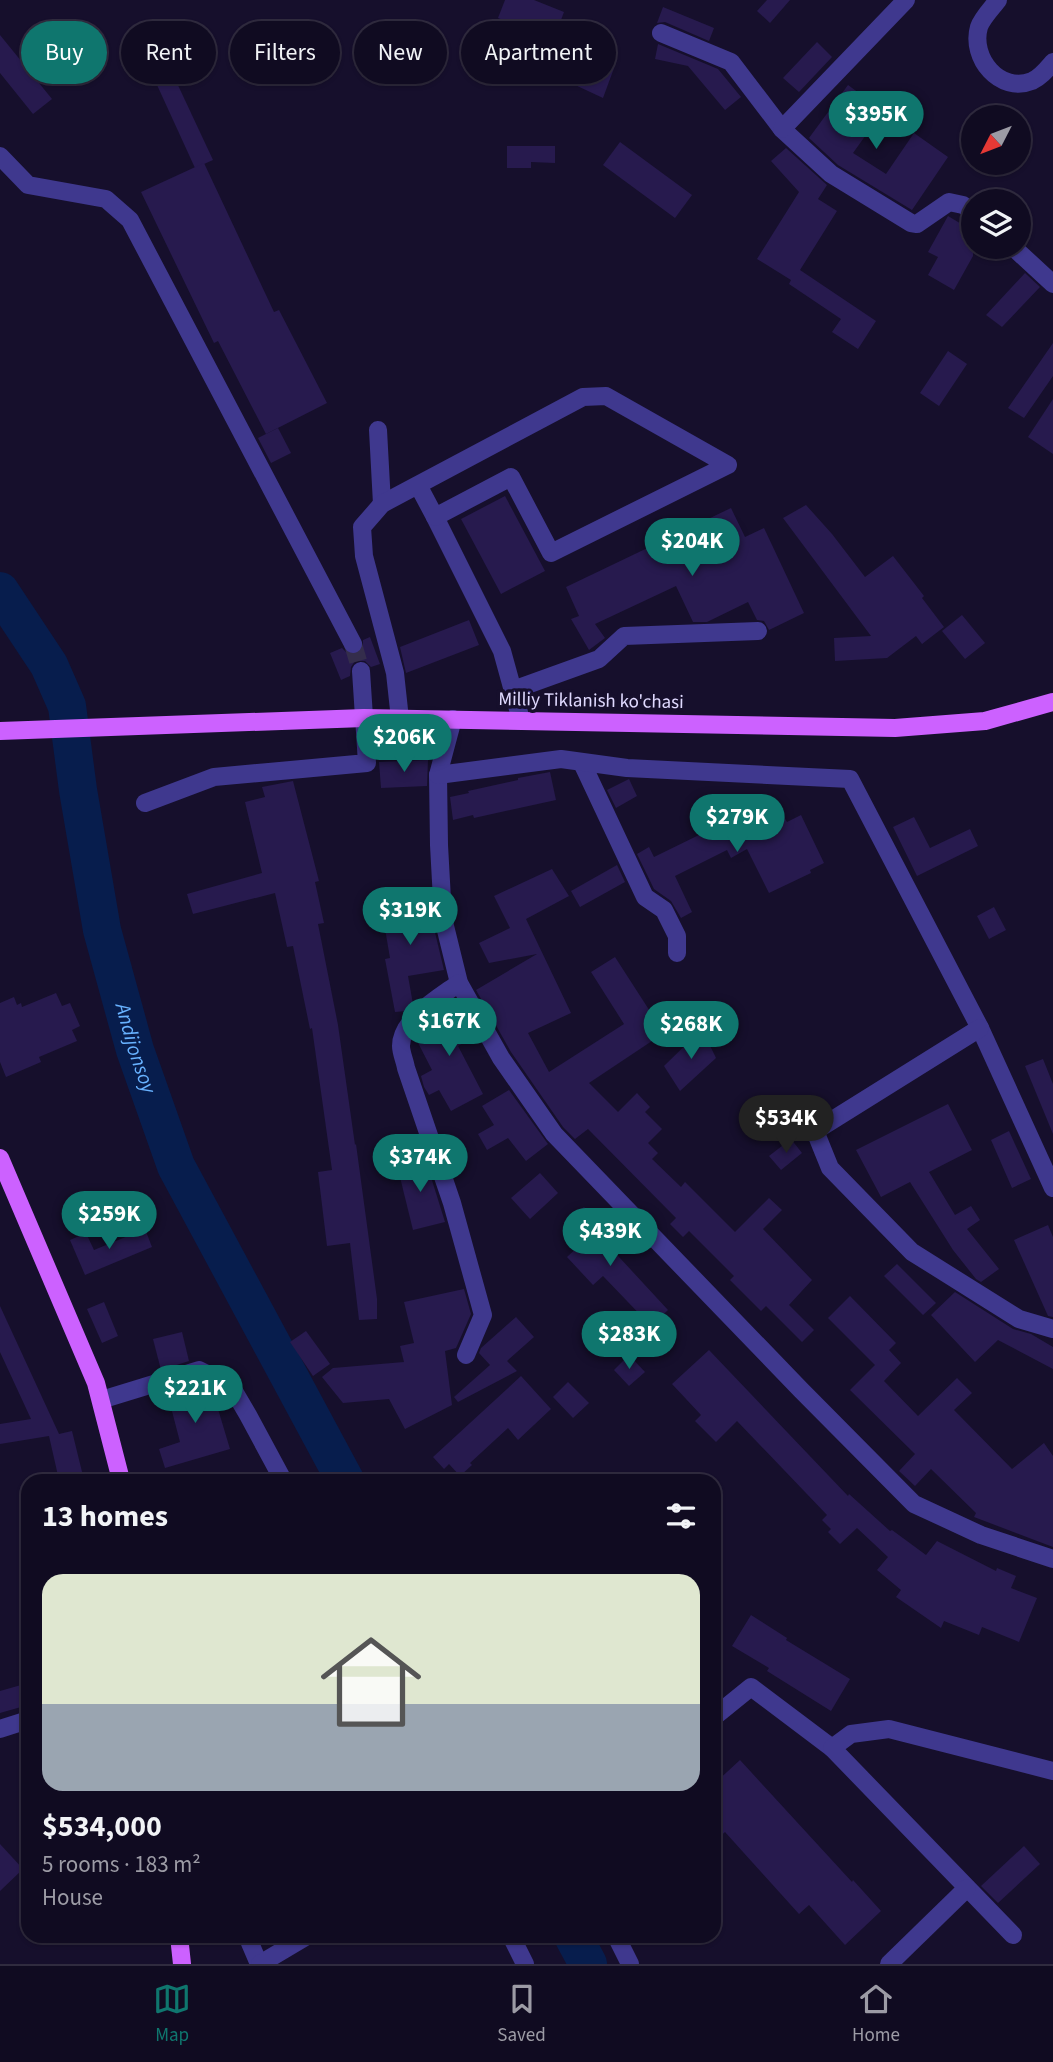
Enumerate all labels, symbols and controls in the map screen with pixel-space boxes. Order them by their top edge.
chip: Buy [21,21,107,84]
chip: Rent [121,21,216,84]
chip: Filters [230,21,340,84]
chip: New [354,21,447,84]
chip: Apartment [461,21,616,84]
pin: $395K [827,92,925,151]
text: $395K [845,97,907,130]
north arrow [961,105,1031,175]
map controls [961,105,1031,259]
button: layers [961,189,1031,259]
pin: $204K [643,518,741,578]
text: $204K [661,524,723,557]
street label: Milliy Tiklanish ko'chasi [498,686,684,716]
pin: $206K [355,714,453,774]
text: $206K [373,720,435,753]
pin: $279K [688,794,786,854]
text: $279K [706,800,768,833]
pin: $319K [361,888,459,947]
text: $319K [379,893,441,926]
water label: Andijonsoy [107,997,165,1099]
pin: $167K [400,998,498,1058]
pin: $268K [642,1002,740,1061]
text: $167K [418,1004,480,1037]
text: $268K [660,1007,722,1040]
pin: $534K [737,1096,835,1155]
text: $534K [755,1101,817,1134]
pin: $374K [371,1134,469,1194]
text: $374K [389,1140,451,1173]
pin: $259K [60,1192,158,1251]
text: $259K [78,1197,140,1230]
pin: $439K [561,1208,659,1268]
text: $439K [579,1214,641,1247]
pin: $283K [580,1312,678,1371]
text: $283K [598,1317,660,1350]
pin: $221K [146,1366,244,1425]
text: $221K [164,1371,226,1404]
text: 13 homes [42,1495,168,1538]
icon: filters [662,1497,700,1535]
icon: home [308,1619,434,1745]
text: $534,000 [42,1805,162,1848]
text: 5 rooms · 183 m² [42,1848,201,1881]
text: House [42,1881,103,1914]
tab: Map [153,1980,191,2049]
tab: Saved [497,1980,546,2049]
tab: Home [852,1980,900,2049]

